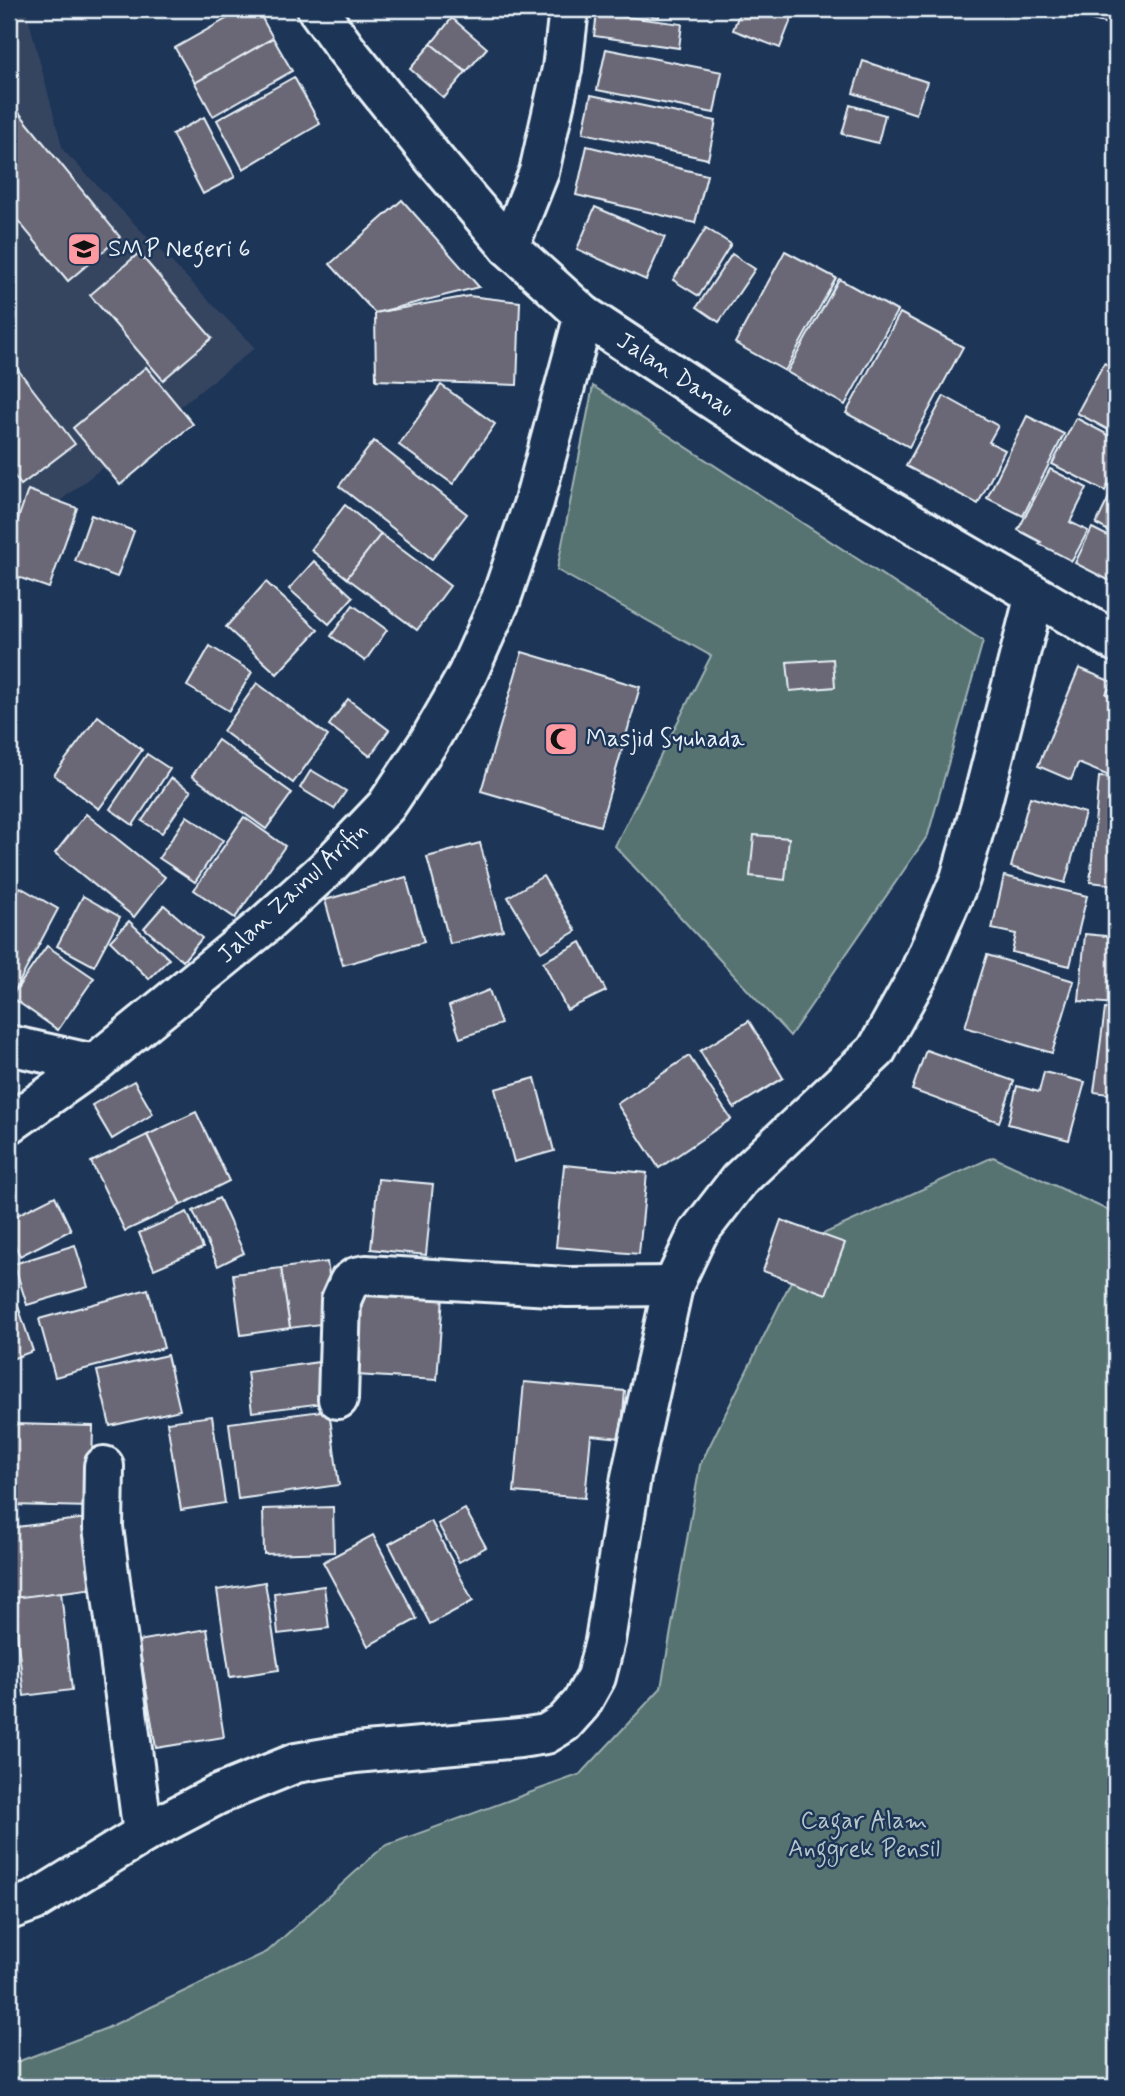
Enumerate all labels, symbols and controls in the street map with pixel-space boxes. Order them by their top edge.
school or university icon: SMP Negeri 6 [65,230,103,268]
place label: SMP Negeri 6 [108,234,251,268]
street label: Jalan Danau [610,326,740,424]
mosque icon: Masjid Syuhada [542,720,580,758]
place label: Masjid Syuhada [586,724,745,755]
street label: Jalan Zainul Arifin [211,815,375,971]
park label: Cagar Alam Anggrek Pensil [788,1806,940,1868]

